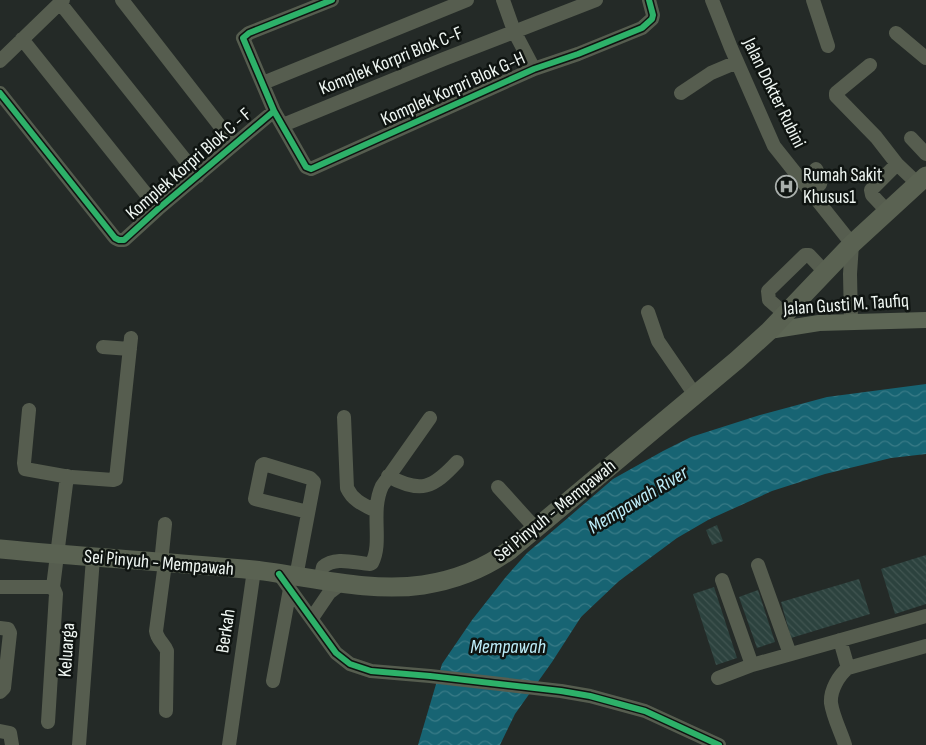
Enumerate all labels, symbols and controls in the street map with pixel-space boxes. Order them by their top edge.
street label: Komplek Korpri Blok C-F [316,22,466,100]
street label: Jalan Dokter Rubini [737,33,810,152]
street label: Komplek Korpri Blok G-H [377,47,529,131]
street label: Komplek Korpri Blok C - F [121,103,257,225]
place label: Rumah Sakit Khusus1 [803,164,883,209]
hospital icon: Rumah Sakit Khusus1 [775,174,799,198]
street label: Jalan Gusti M. Taufiq [782,289,909,321]
street label: Sei Pinyuh - Mempawah [489,455,621,567]
water label: Mempawah River [584,460,693,539]
street label: Sei Pinyuh - Mempawah [83,545,235,581]
street label: Berkah [211,607,241,655]
street label: Keluarga [54,622,80,678]
water label: Mempawah [470,635,546,659]

